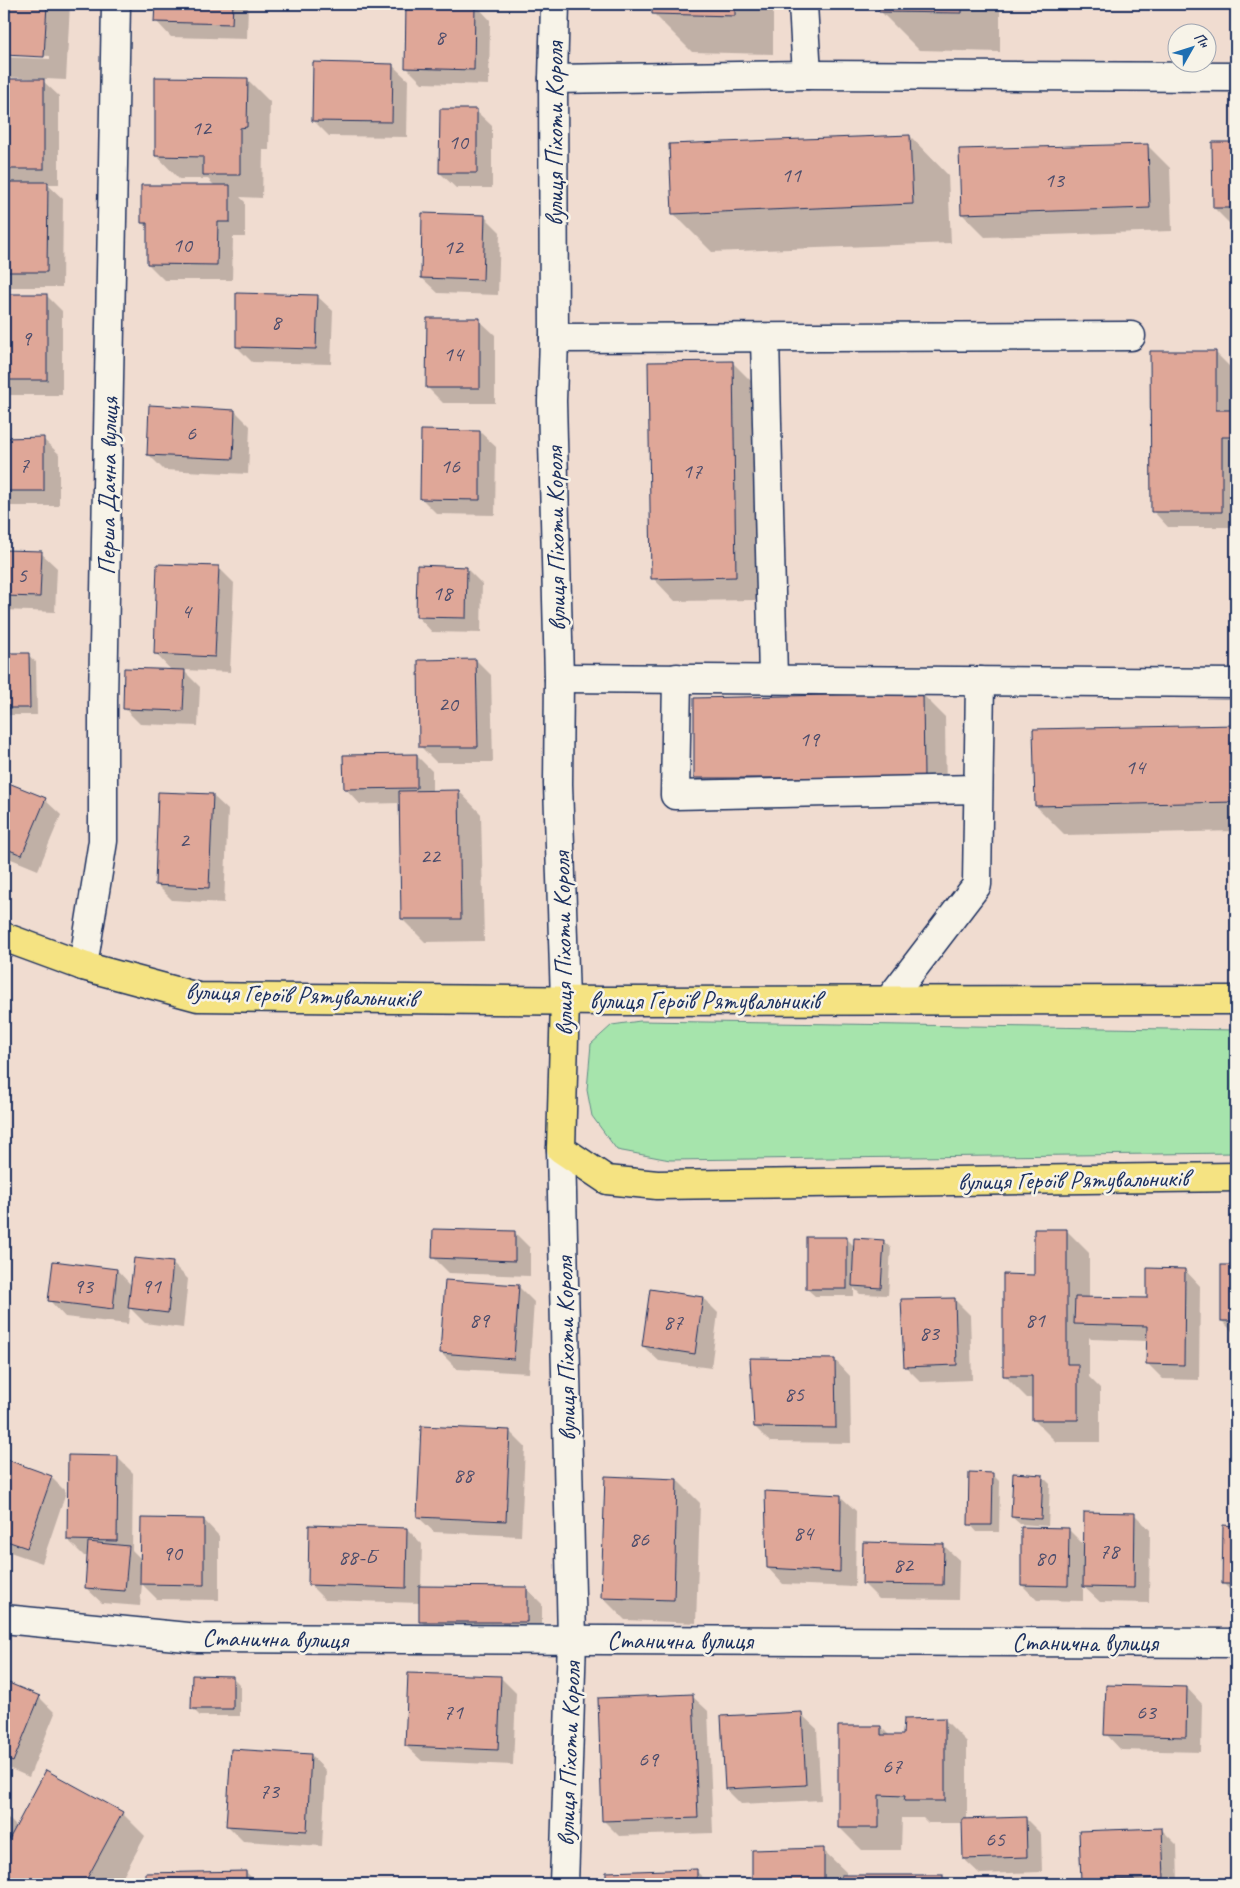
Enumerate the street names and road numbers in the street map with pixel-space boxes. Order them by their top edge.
street label: вулиця Піхоти Короля [539,40,571,226]
street label: Перша Дачна вулиця [90,396,126,575]
street label: вулиця Піхоти Короля [538,444,574,631]
street label: вулиця Піхоти Короля [545,849,581,1036]
street label: вулиця Героїв Рятувальників [185,975,423,1015]
street label: вулиця Героїв Рятувальників [590,985,827,1017]
street label: вулиця Героїв Рятувальників [957,1162,1195,1198]
street label: вулиця Піхоти Короля [548,1254,584,1441]
street label: Станична вулиця [202,1622,351,1656]
street label: Станична вулиця [607,1625,755,1657]
street label: Станична вулиця [1012,1627,1160,1659]
street label: вулиця Піхоти Короля [550,1659,588,1847]

